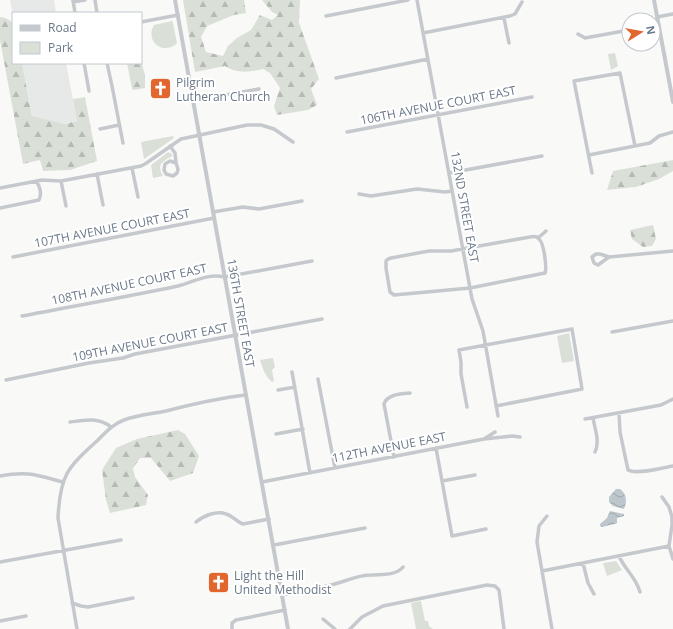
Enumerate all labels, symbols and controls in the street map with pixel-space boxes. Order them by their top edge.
legend [12,12,142,64]
north arrow [621,12,661,52]
text: Road [48,19,77,36]
text: N [643,24,660,36]
text: Park [48,39,74,56]
place label: Pilgrim Lutheran Church [176,74,270,105]
church icon: Pilgrim Lutheran Church [147,76,173,102]
street label: 106TH AVENUE COURT EAST [359,81,518,128]
street label: 132ND STREET EAST [447,150,483,264]
street label: 107TH AVENUE COURT EAST [33,204,192,251]
street label: 136TH STREET EAST [223,257,259,369]
street label: 108TH AVENUE COURT EAST [50,259,209,309]
street label: 109TH AVENUE COURT EAST [71,318,230,365]
street label: 112TH AVENUE EAST [331,428,448,466]
place label: Light the Hill United Methodist [234,567,331,598]
church icon: Light the Hill United Methodist [205,569,231,595]

